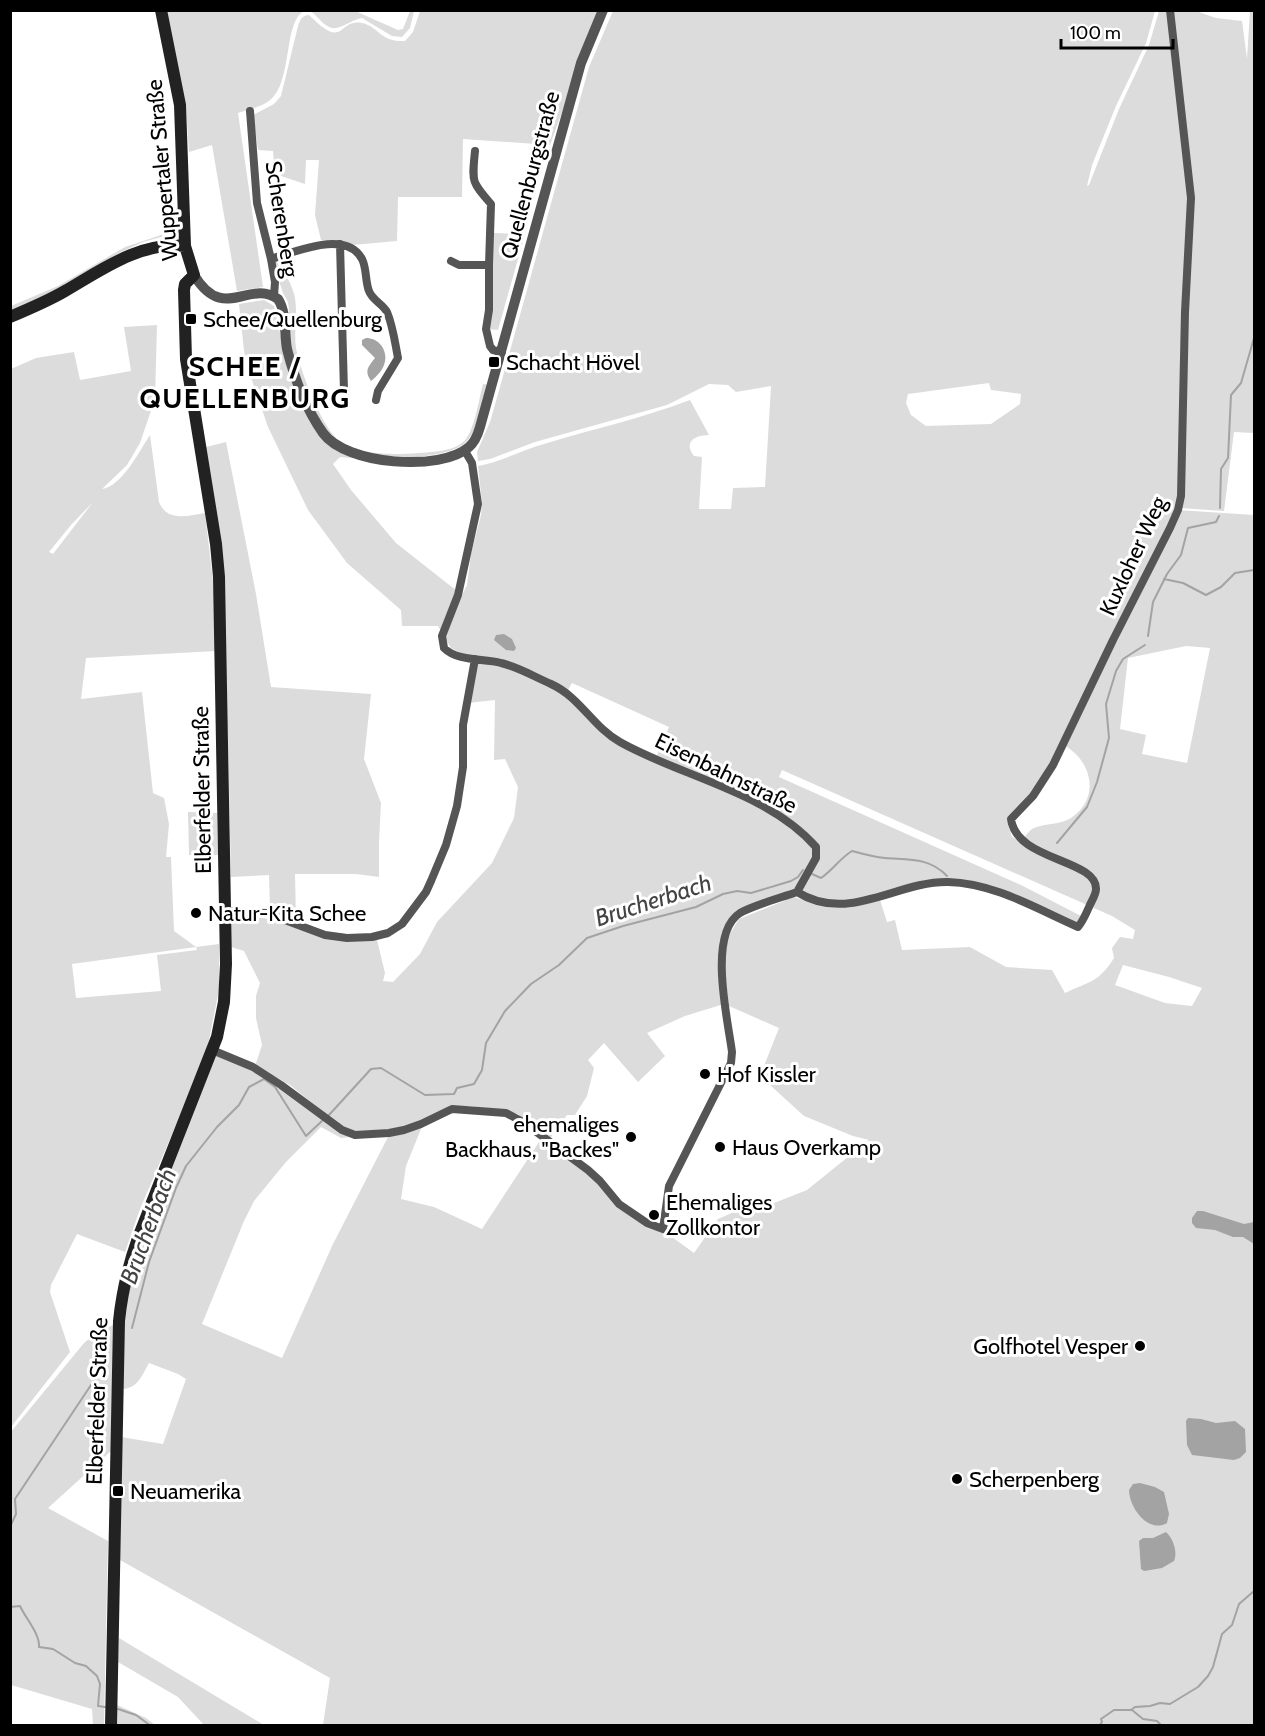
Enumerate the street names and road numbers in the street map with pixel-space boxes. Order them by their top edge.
street label: Wuppertaler Straße [141,78,183,262]
street label: Quellenburgstraße [495,88,565,262]
street label: Scherenberg [259,159,305,280]
street label: Kuxloher Weg [1094,491,1173,620]
street label: Elberfelder Straße [187,706,217,874]
street label: Eisenbahnstraße [651,727,801,819]
street label: Elberfelder Straße [81,1317,113,1485]

